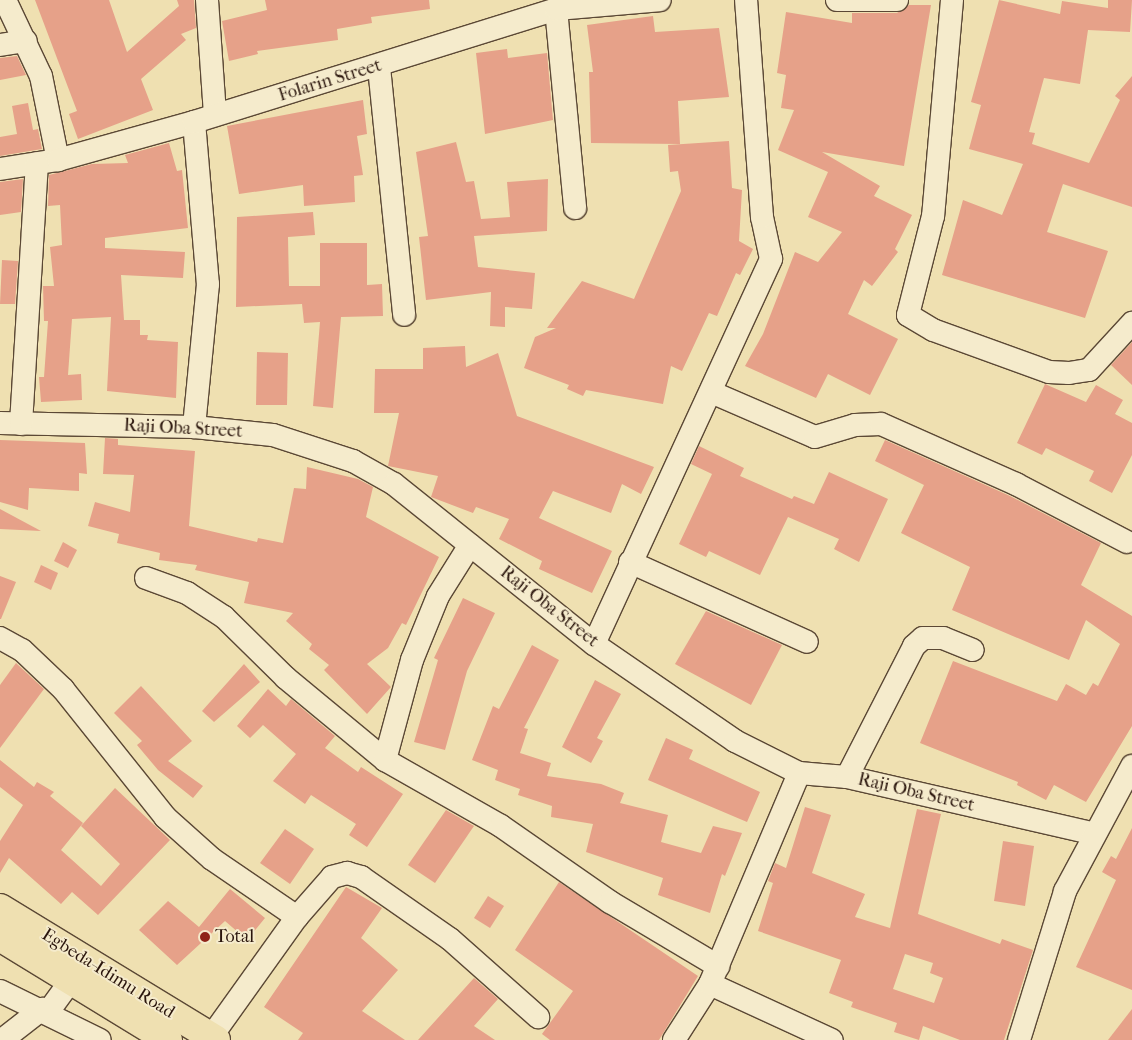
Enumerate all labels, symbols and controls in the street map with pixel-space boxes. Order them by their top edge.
street label: Folarin Street [276,55,384,107]
street label: Raji Oba Street [123,415,243,443]
street label: Raji Oba Street [496,562,602,652]
street label: Raji Oba Street [856,769,976,817]
street label: Egbeda-Idimu Road [38,924,178,1024]
place label: Total [215,926,254,948]
marker: Total [199,931,211,943]

